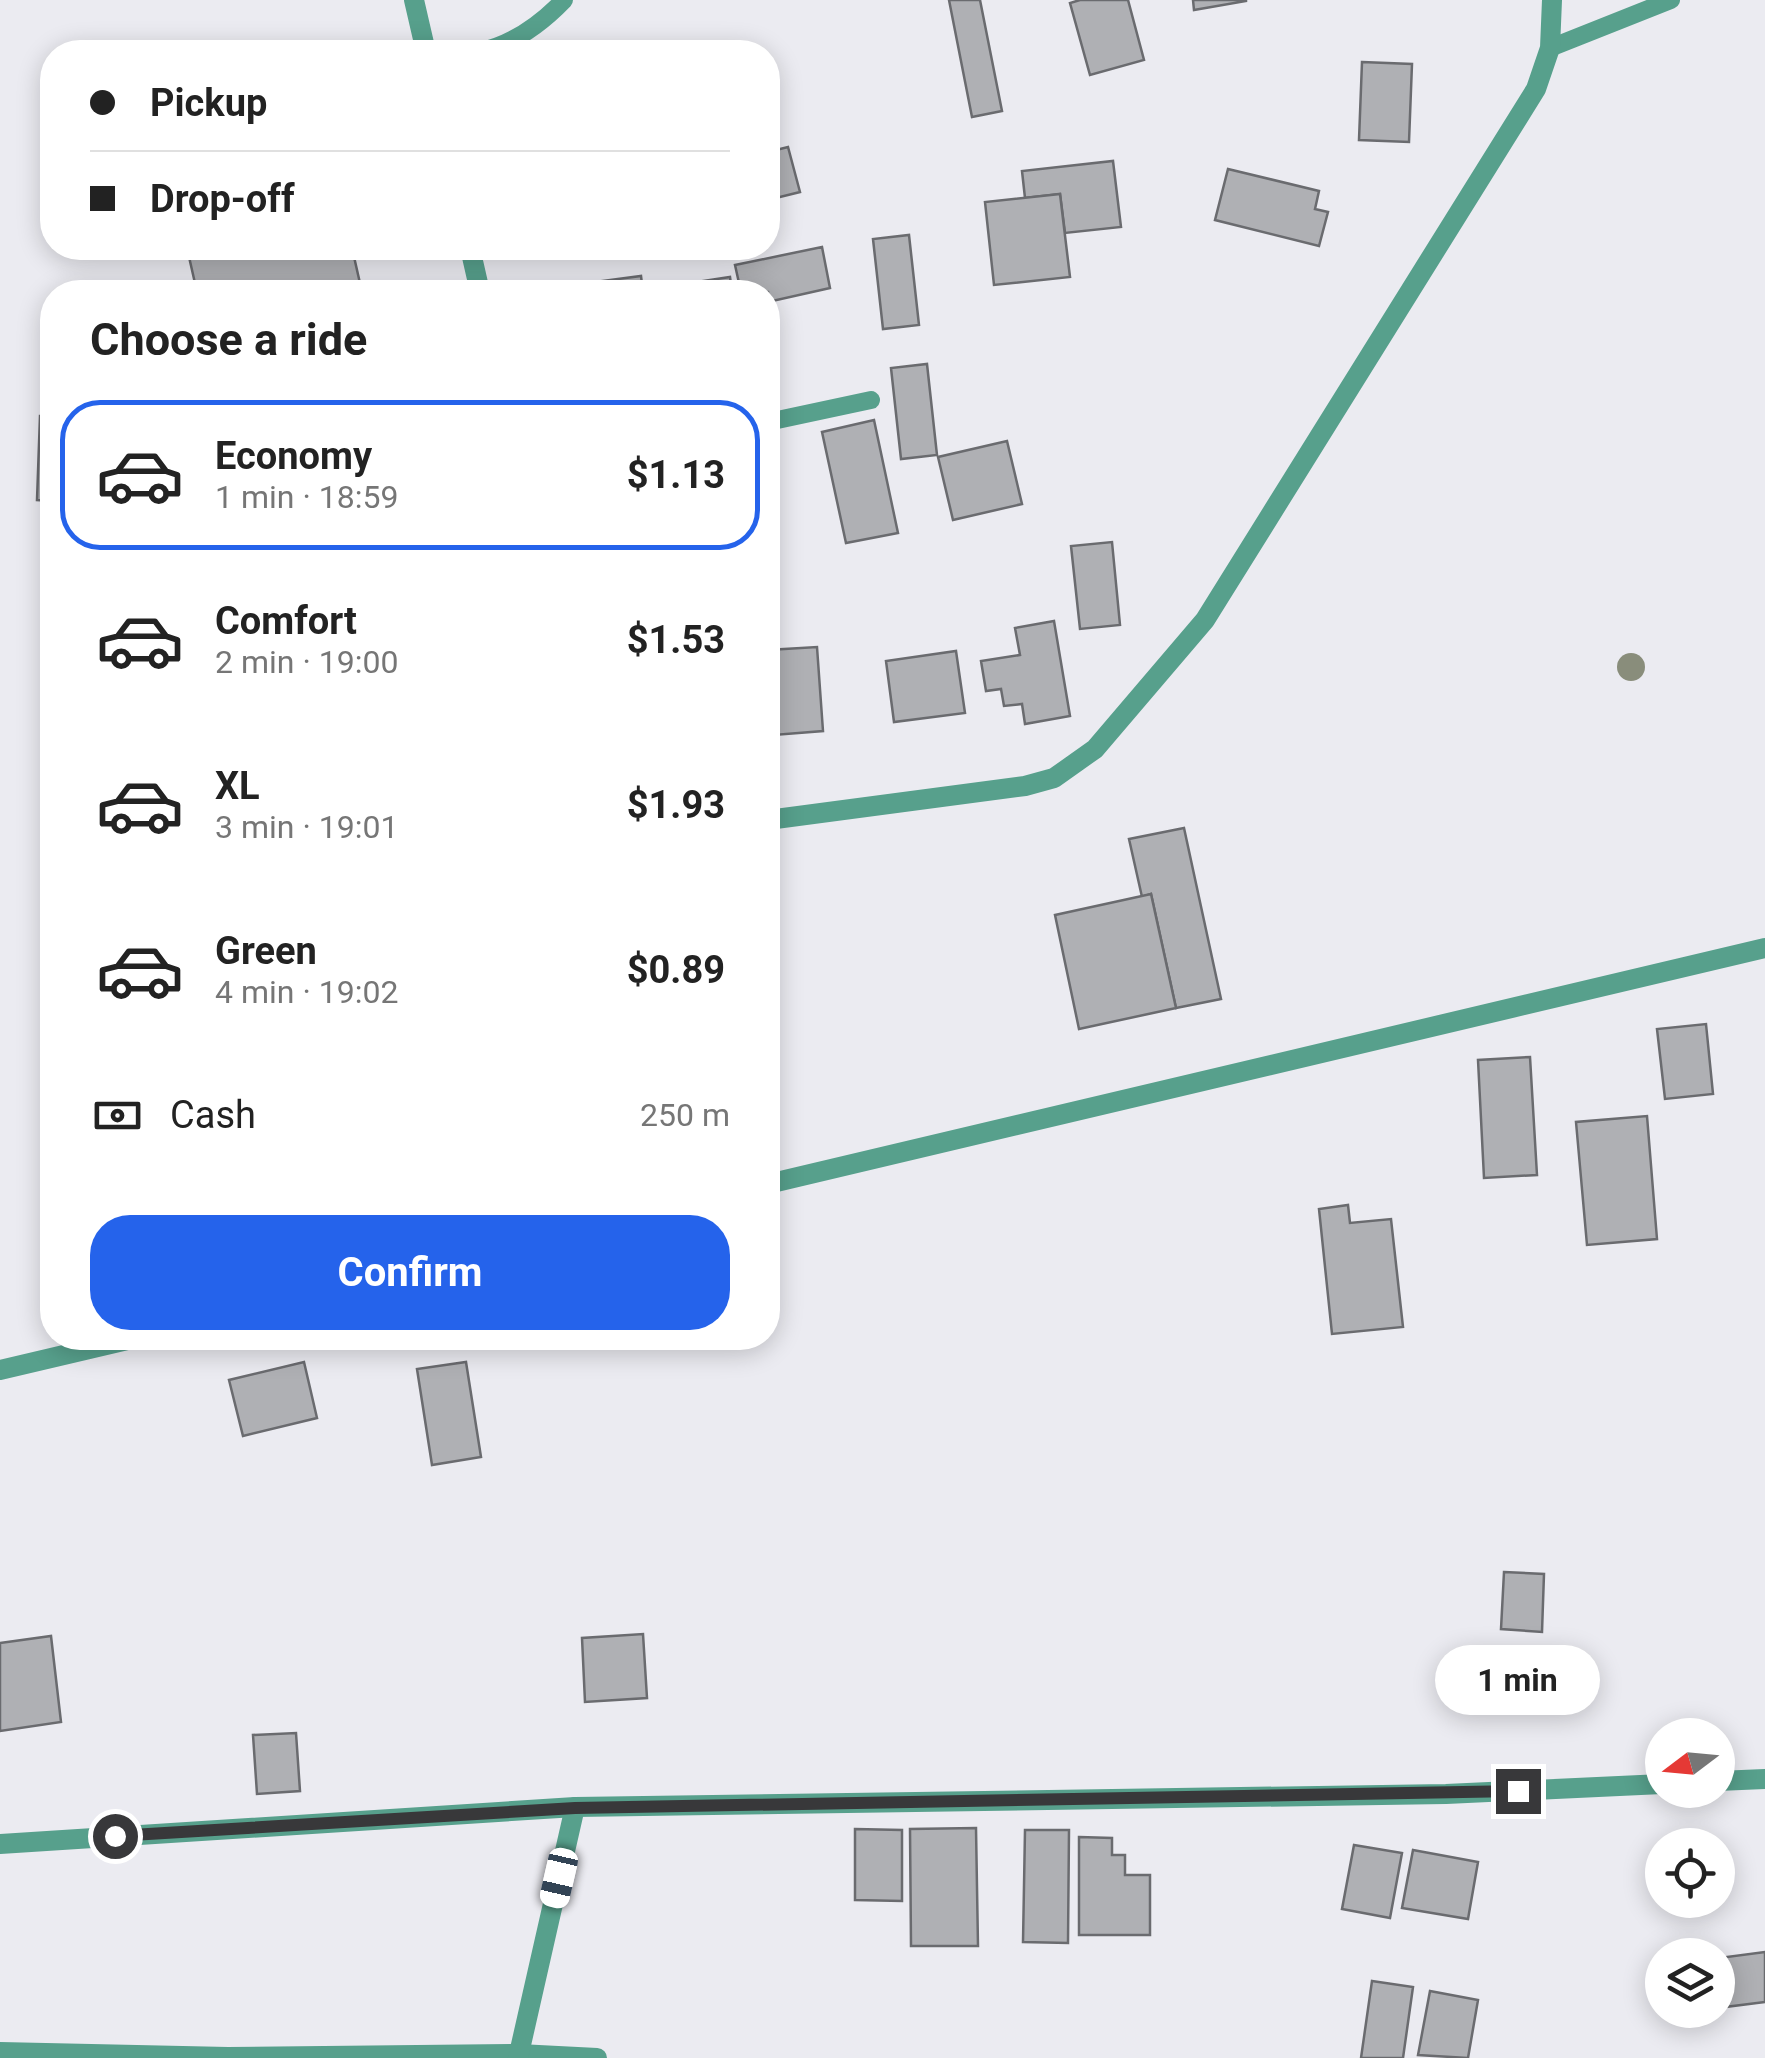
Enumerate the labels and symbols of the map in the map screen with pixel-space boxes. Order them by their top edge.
callout: 1 min [1436,1646,1600,1716]
north arrow [1645,1718,1735,1808]
route end [1496,1769,1541,1814]
route start [93,1814,138,1859]
car [538,1845,580,1911]

